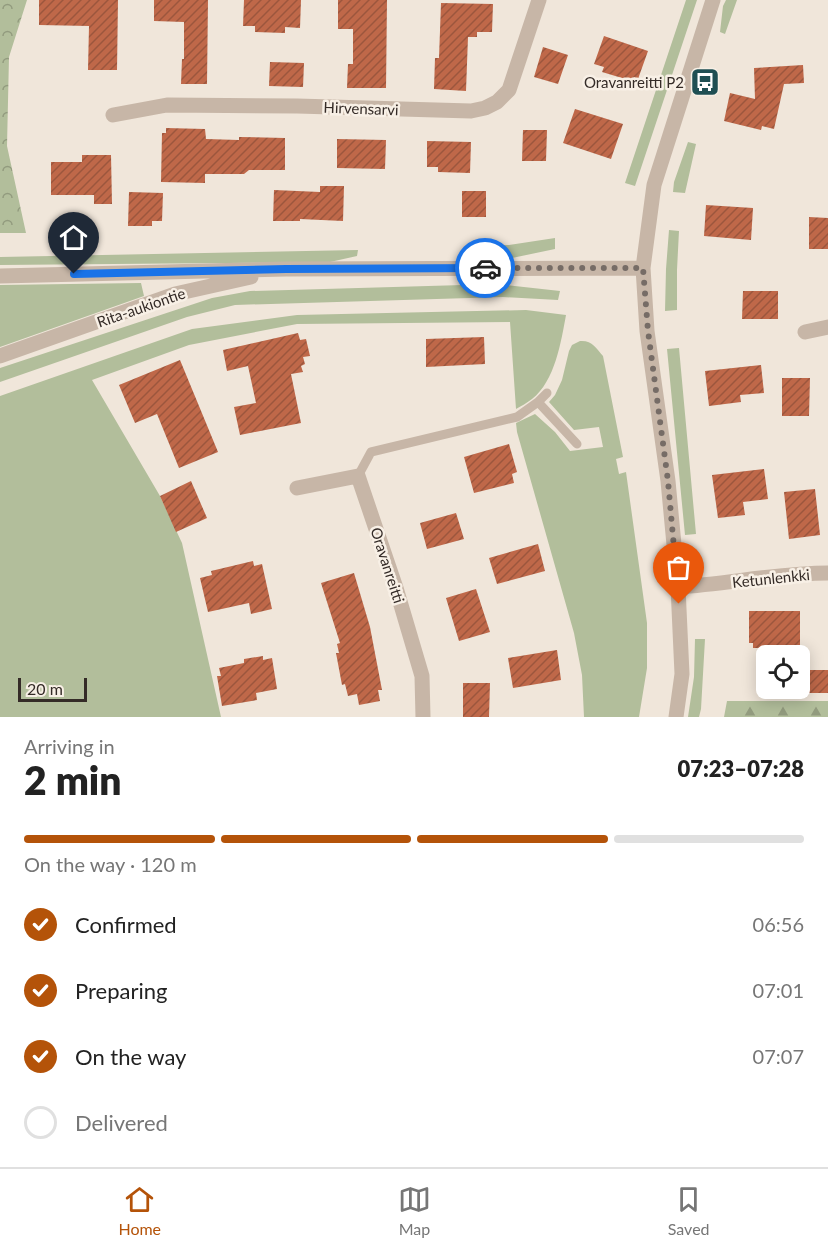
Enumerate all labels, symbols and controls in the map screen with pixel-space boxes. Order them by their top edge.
bus stop icon: Oravanreitti P2 [689,66,721,98]
place label: Oravanreitti P2 [584,73,684,91]
street label: Hirvensarvi [323,98,399,118]
pin [48,212,99,274]
icon: home [57,221,90,254]
courier [455,238,515,298]
icon: car [469,252,502,285]
street label: Rita-aukiontie [94,283,188,331]
street label: Oravanreitti [367,525,409,605]
pin [653,542,704,604]
icon: bag [662,551,695,584]
street label: Ketunlenkki [731,565,811,591]
map controls [756,645,810,699]
button: locate [756,645,810,699]
scale bar [18,675,87,702]
text: 20 m [27,679,63,698]
text: Arriving in [24,734,115,758]
text: 07:23–07:28 [678,755,804,782]
text: 2 min [24,757,121,803]
text: On the way · 120 m [24,852,197,876]
icon: check [24,908,57,941]
text: Confirmed [75,911,177,938]
text: 06:56 [753,912,804,936]
icon: check [24,974,57,1007]
text: Preparing [75,977,167,1004]
text: 07:01 [753,978,804,1002]
icon: check [24,1040,57,1073]
text: On the way [75,1043,186,1070]
text: 07:07 [753,1044,804,1068]
text: Delivered [75,1109,168,1136]
tab: Home [118,1183,161,1238]
tab: Map [398,1183,431,1238]
tab: Saved [668,1183,710,1238]

